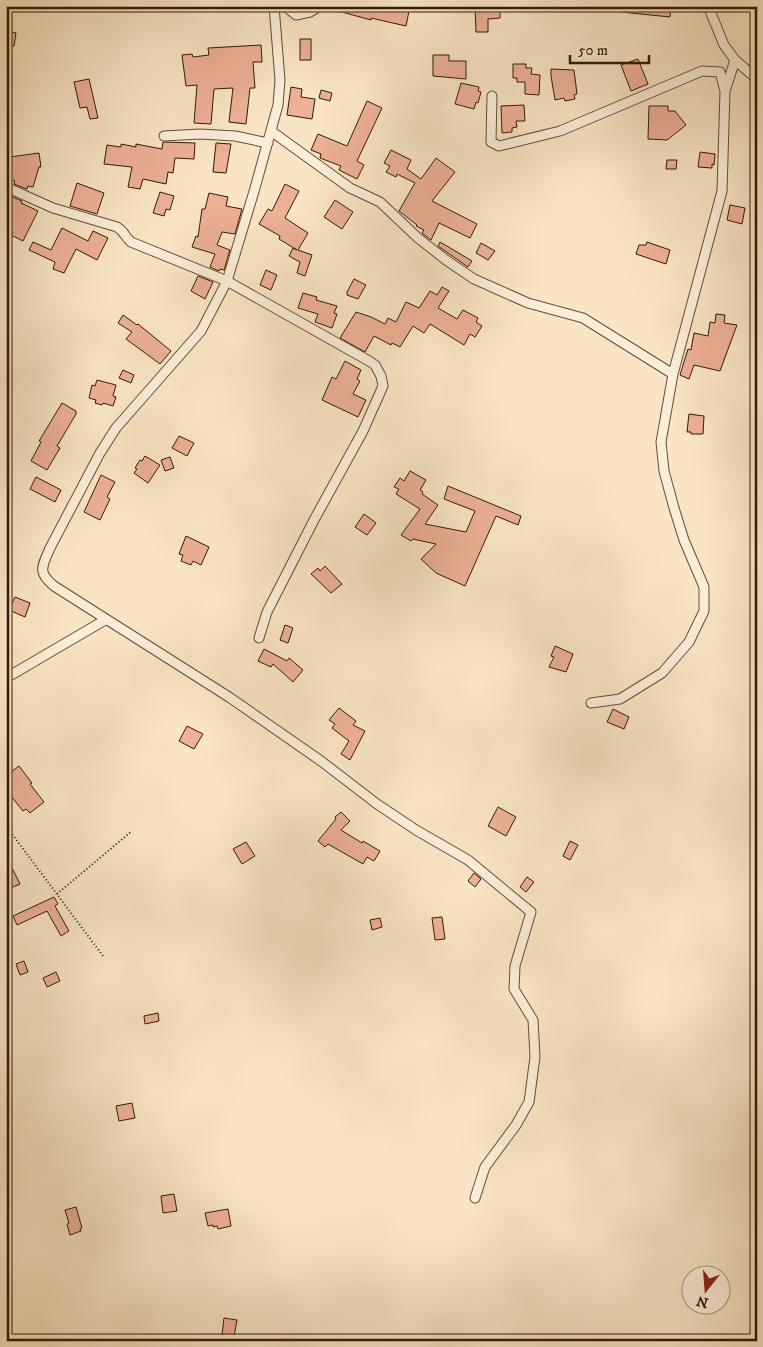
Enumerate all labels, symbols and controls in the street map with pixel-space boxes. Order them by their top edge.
scale bar [570,32,649,64]
text: 50 m [578,41,608,60]
north arrow [680,1264,730,1314]
text: N [694,1291,711,1312]

